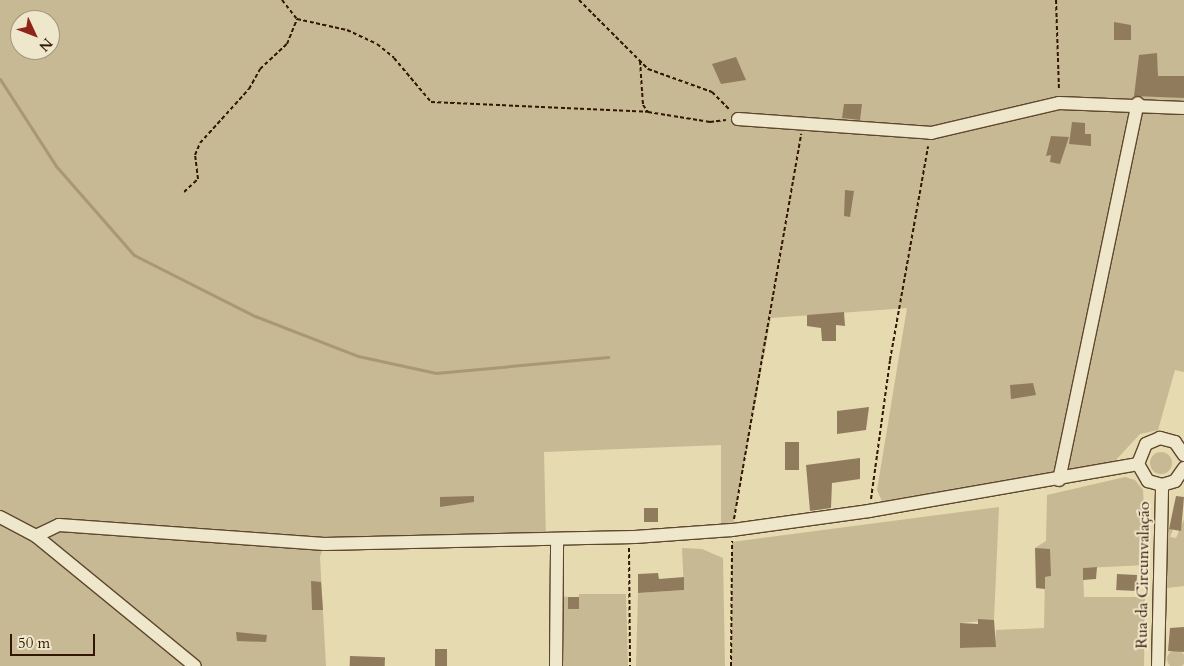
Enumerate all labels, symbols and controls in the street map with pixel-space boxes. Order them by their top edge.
north arrow [10,10,60,60]
text: N [35,34,57,56]
street label: Rua da Circunvalação [1132,501,1154,649]
scale bar [12,624,98,656]
text: 50 m [18,633,50,653]

